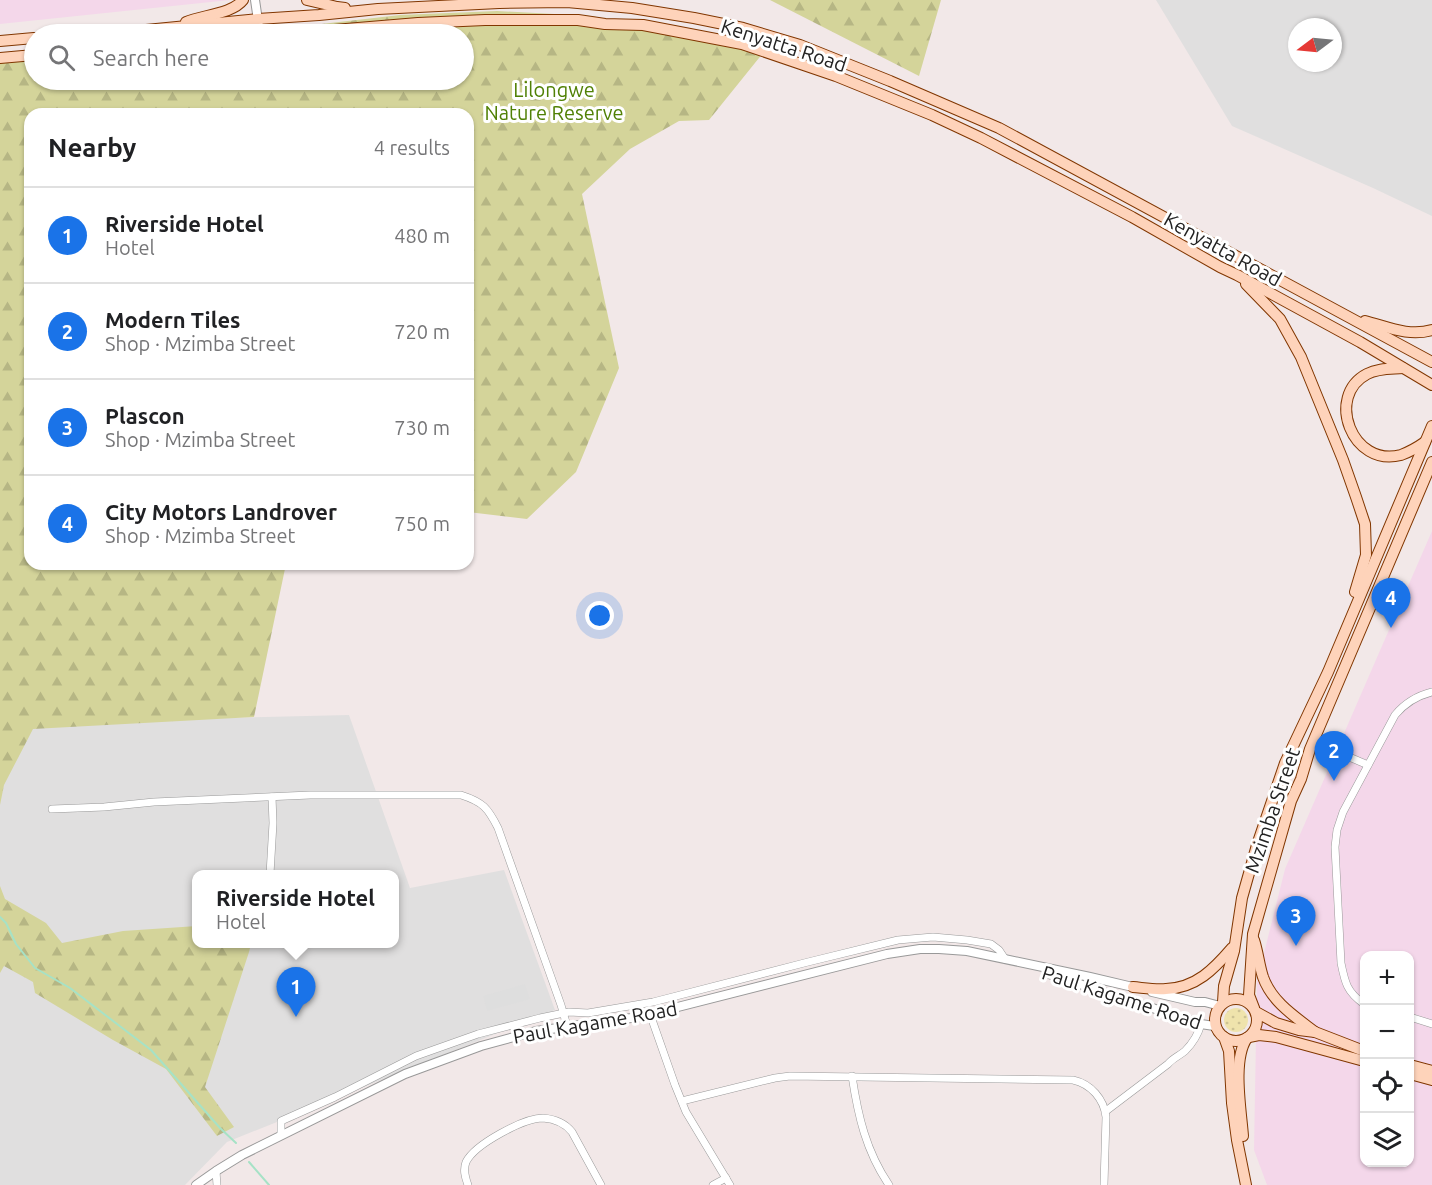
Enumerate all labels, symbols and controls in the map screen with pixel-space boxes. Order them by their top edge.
street label: Kenyatta Road [718,14,850,76]
north arrow [1288,18,1342,72]
search box [24,24,474,90]
icon: search [45,41,78,74]
text: Search here [93,45,209,70]
park label: Lilongwe Nature Reserve [485,78,623,124]
text: Nearby [48,133,136,162]
text: 4 results [374,136,450,159]
street label: Kenyatta Road [1160,207,1286,291]
text: Riverside Hotel [105,211,264,236]
text: 1 [62,224,73,247]
text: 480 m [394,224,450,247]
text: Hotel [105,236,155,259]
text: Modern Tiles [105,307,240,332]
text: 2 [62,320,73,343]
text: 720 m [394,320,450,343]
text: Shop · Mzimba Street [105,332,295,355]
text: Plascon [105,403,185,428]
text: 3 [62,416,73,439]
text: 730 m [394,416,450,439]
text: Shop · Mzimba Street [105,428,295,451]
text: City Motors Landrover [105,499,337,524]
text: 4 [62,512,73,535]
text: 750 m [394,512,450,535]
text: Shop · Mzimba Street [105,524,295,547]
pin: 4 [1372,578,1410,628]
your location [585,601,614,630]
pin: 2 [1314,732,1354,781]
street label: Mzimba Street [1240,744,1304,876]
popup [192,870,399,948]
text: Riverside Hotel [216,885,375,910]
pin: 3 [1276,896,1316,946]
text: Hotel [216,910,266,933]
map controls [1360,951,1414,1167]
button: + [1360,951,1414,1005]
street label: Paul Kagame Road [1039,960,1205,1034]
pin: 1 [276,968,316,1017]
street label: Paul Kagame Road [511,996,679,1048]
button: − [1360,1005,1414,1059]
button: locate [1360,1059,1414,1113]
button: layers [1360,1113,1414,1167]

